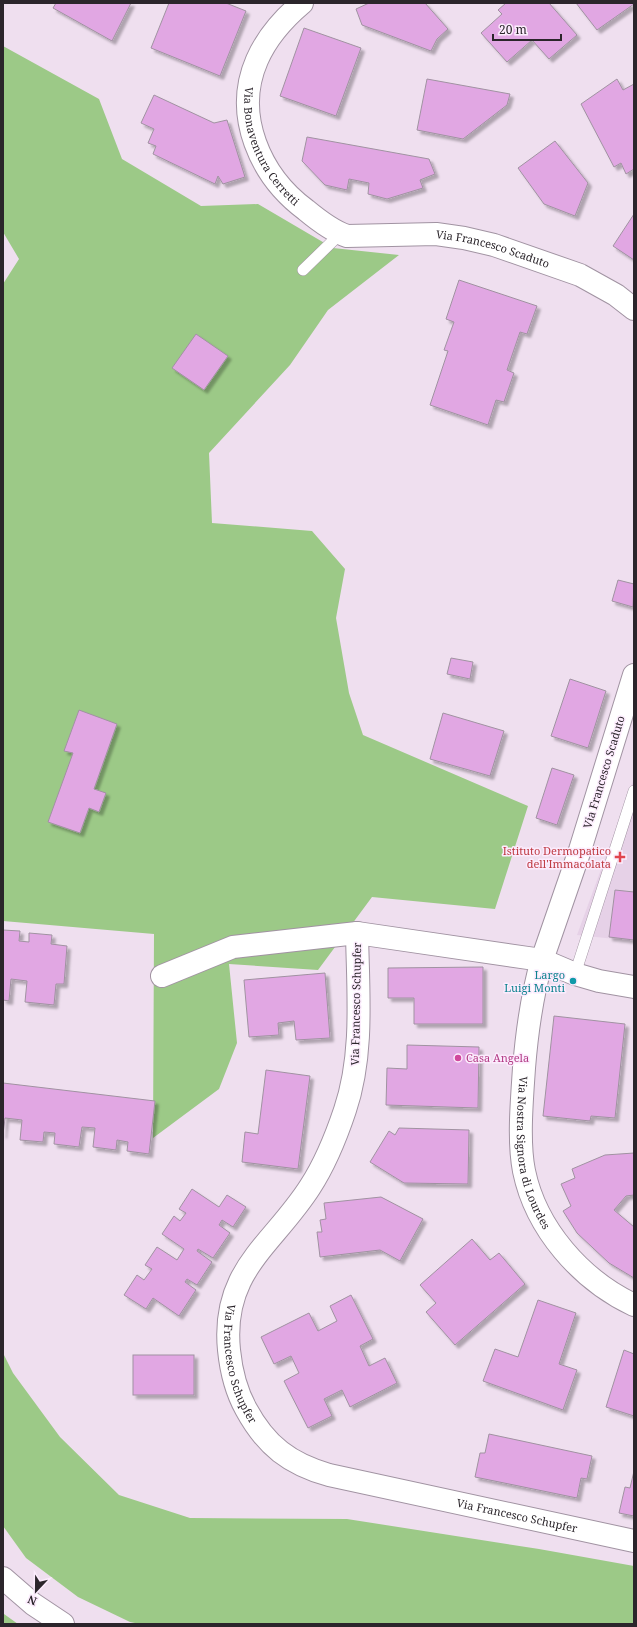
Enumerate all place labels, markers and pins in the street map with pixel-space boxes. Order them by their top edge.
place label: Istituto Dermopatico dell'Immacolata [503,843,611,871]
marker: Istituto Dermopatico dell'Immacolata [614,851,626,863]
place label: Largo Luigi Monti [504,967,565,995]
marker: Largo Luigi Monti [568,976,578,986]
place label: Casa Angela [466,1050,529,1065]
marker: Casa Angela [453,1053,463,1063]

